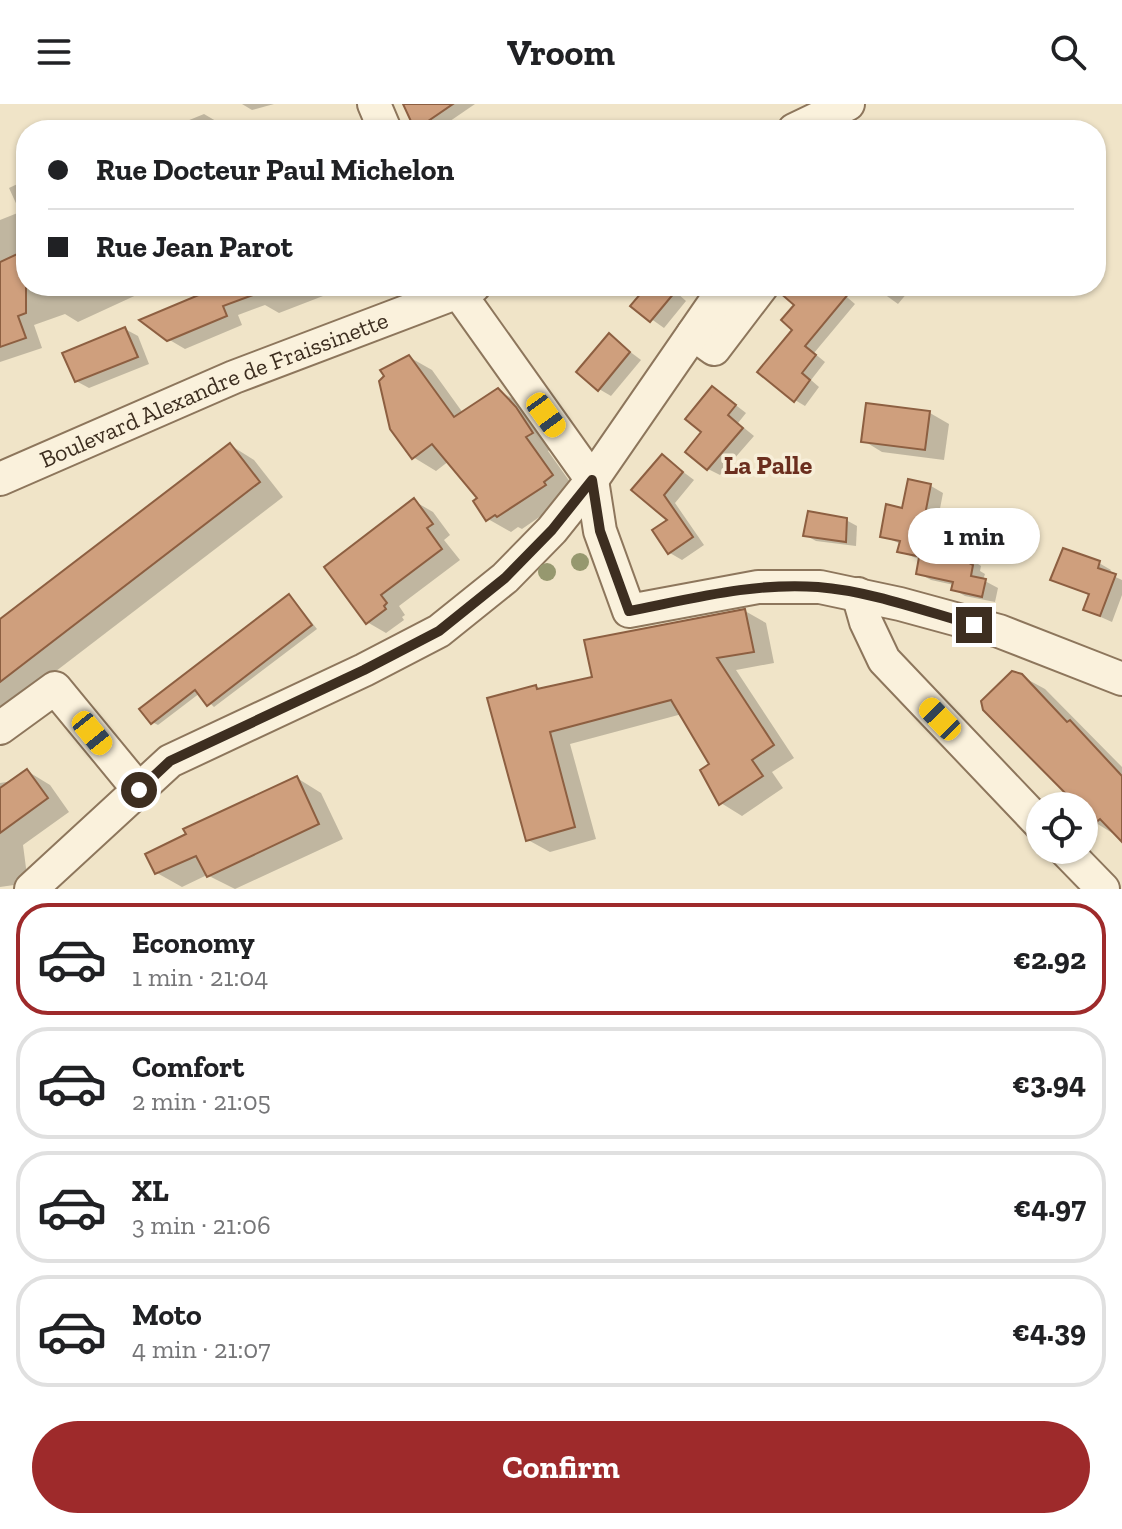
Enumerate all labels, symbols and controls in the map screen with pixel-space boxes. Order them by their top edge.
icon: menu [32,30,76,74]
icon: search [1046,30,1090,74]
text: Vroom [507,31,615,74]
text: Rue Docteur Paul Michelon [96,152,454,188]
text: Rue Jean Parot [96,229,293,265]
street label: Boulevard Alexandre de Fraissinette [35,305,392,474]
car [522,389,570,441]
district label: La Palle [724,449,813,481]
callout: 1 min [908,509,1040,565]
text: 1 min [943,520,1005,552]
route end [956,607,992,643]
car [915,693,965,745]
car [68,707,116,759]
route start [121,772,157,808]
map controls [1026,792,1098,864]
button: locate [1026,792,1098,864]
icon: car [36,923,108,995]
text: Economy [132,925,255,961]
text: €2.92 [1013,941,1086,977]
text: 1 min · 21:04 [132,961,268,993]
icon: car [36,1047,108,1119]
text: Comfort [132,1049,244,1085]
text: €3.94 [1012,1065,1086,1101]
text: 2 min · 21:05 [132,1085,271,1117]
icon: car [36,1171,108,1243]
text: XL [132,1173,169,1209]
text: €4.97 [1013,1189,1086,1225]
text: 3 min · 21:06 [132,1209,271,1241]
icon: car [36,1295,108,1367]
text: Moto [132,1297,202,1333]
text: €4.39 [1012,1313,1086,1349]
text: 4 min · 21:07 [132,1333,270,1365]
button: Confirm [32,1421,1090,1513]

